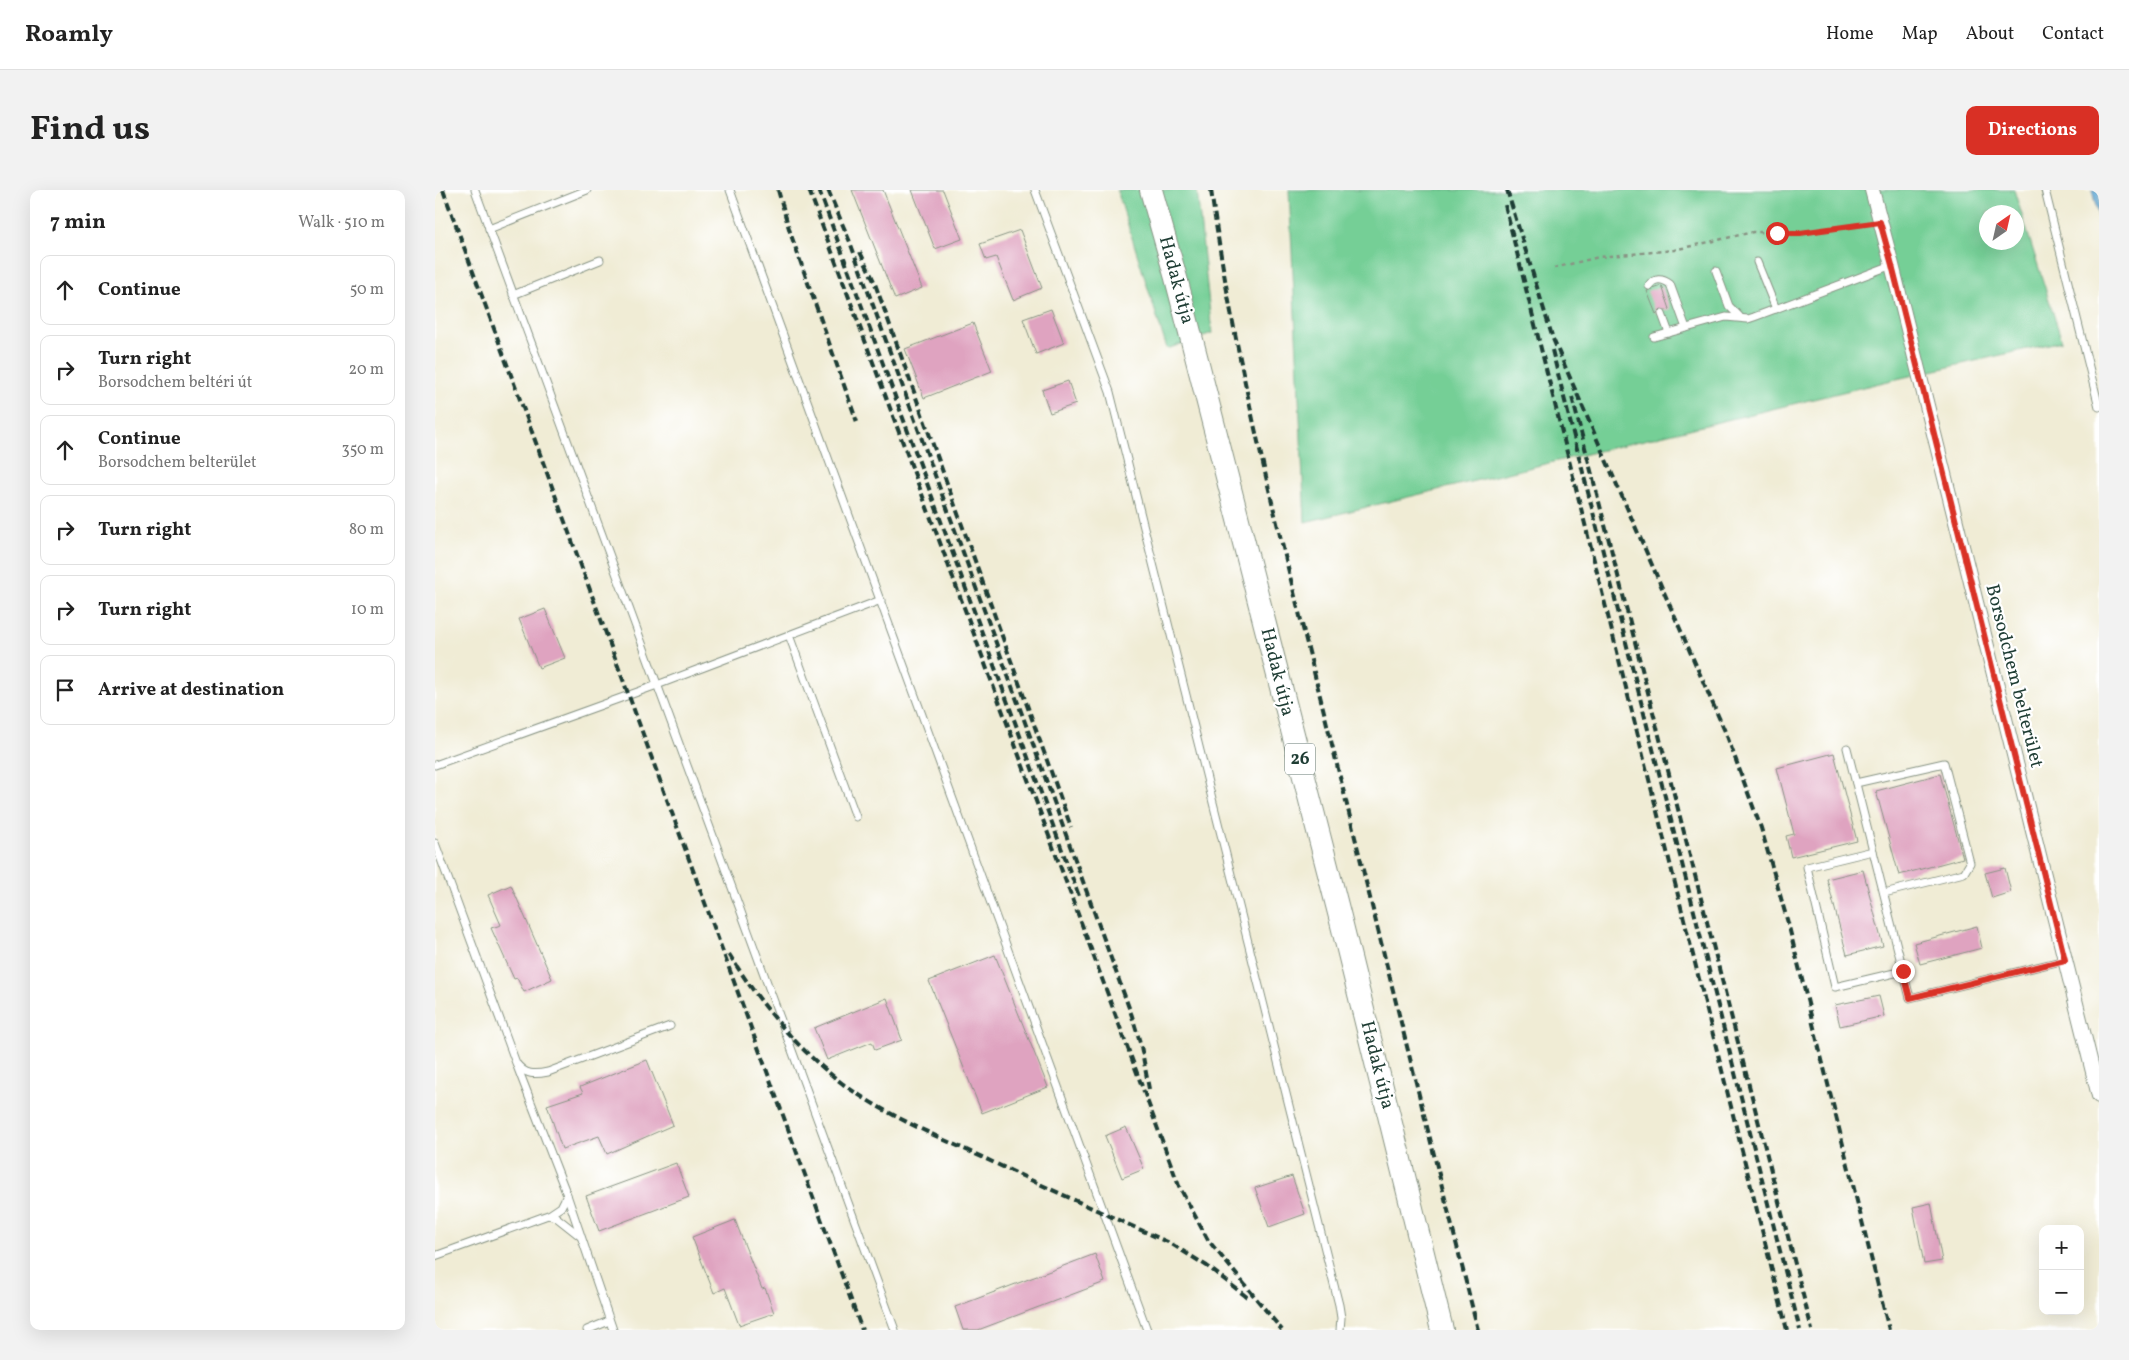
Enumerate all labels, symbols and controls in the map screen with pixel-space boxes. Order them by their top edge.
text: Roamly [25,18,113,52]
text: Home [1826,22,1874,47]
text: Map [1902,22,1938,47]
text: About [1966,22,2014,47]
text: Contact [2042,22,2104,47]
text: Find us [30,106,150,154]
button: Directions [1966,106,2099,155]
north arrow [1979,205,2024,250]
text: 7 min [50,208,106,237]
text: Walk · 510 m [298,212,385,234]
route start [1766,222,1789,245]
street label: Hadak útja [1152,233,1200,327]
icon: ahead [51,276,79,304]
text: Continue [98,277,181,303]
text: 50 m [350,279,384,301]
text: Turn right [98,346,191,372]
icon: right [51,356,79,384]
text: 20 m [349,359,384,381]
text: Borsodchem beltéri út [98,372,252,394]
text: Continue [98,426,181,452]
icon: ahead [51,436,79,464]
text: 350 m [341,439,384,461]
text: Borsodchem belterület [98,452,257,474]
icon: right [51,516,79,544]
text: Turn right [98,517,191,543]
text: 80 m [349,519,384,541]
street label: Borsodchem belterület [1979,581,2049,771]
icon: right [51,596,79,624]
text: Turn right [98,597,191,623]
text: 10 m [351,599,384,621]
street label: Hadak útja [1253,625,1301,719]
icon: arrive [51,676,79,704]
text: Arrive at destination [98,677,284,703]
road number: 26 [1285,744,1315,774]
route end [1892,960,1915,983]
street label: Hadak útja [1353,1018,1401,1112]
map controls [2039,1225,2084,1315]
button: + [2039,1225,2084,1270]
button: − [2039,1270,2084,1315]

